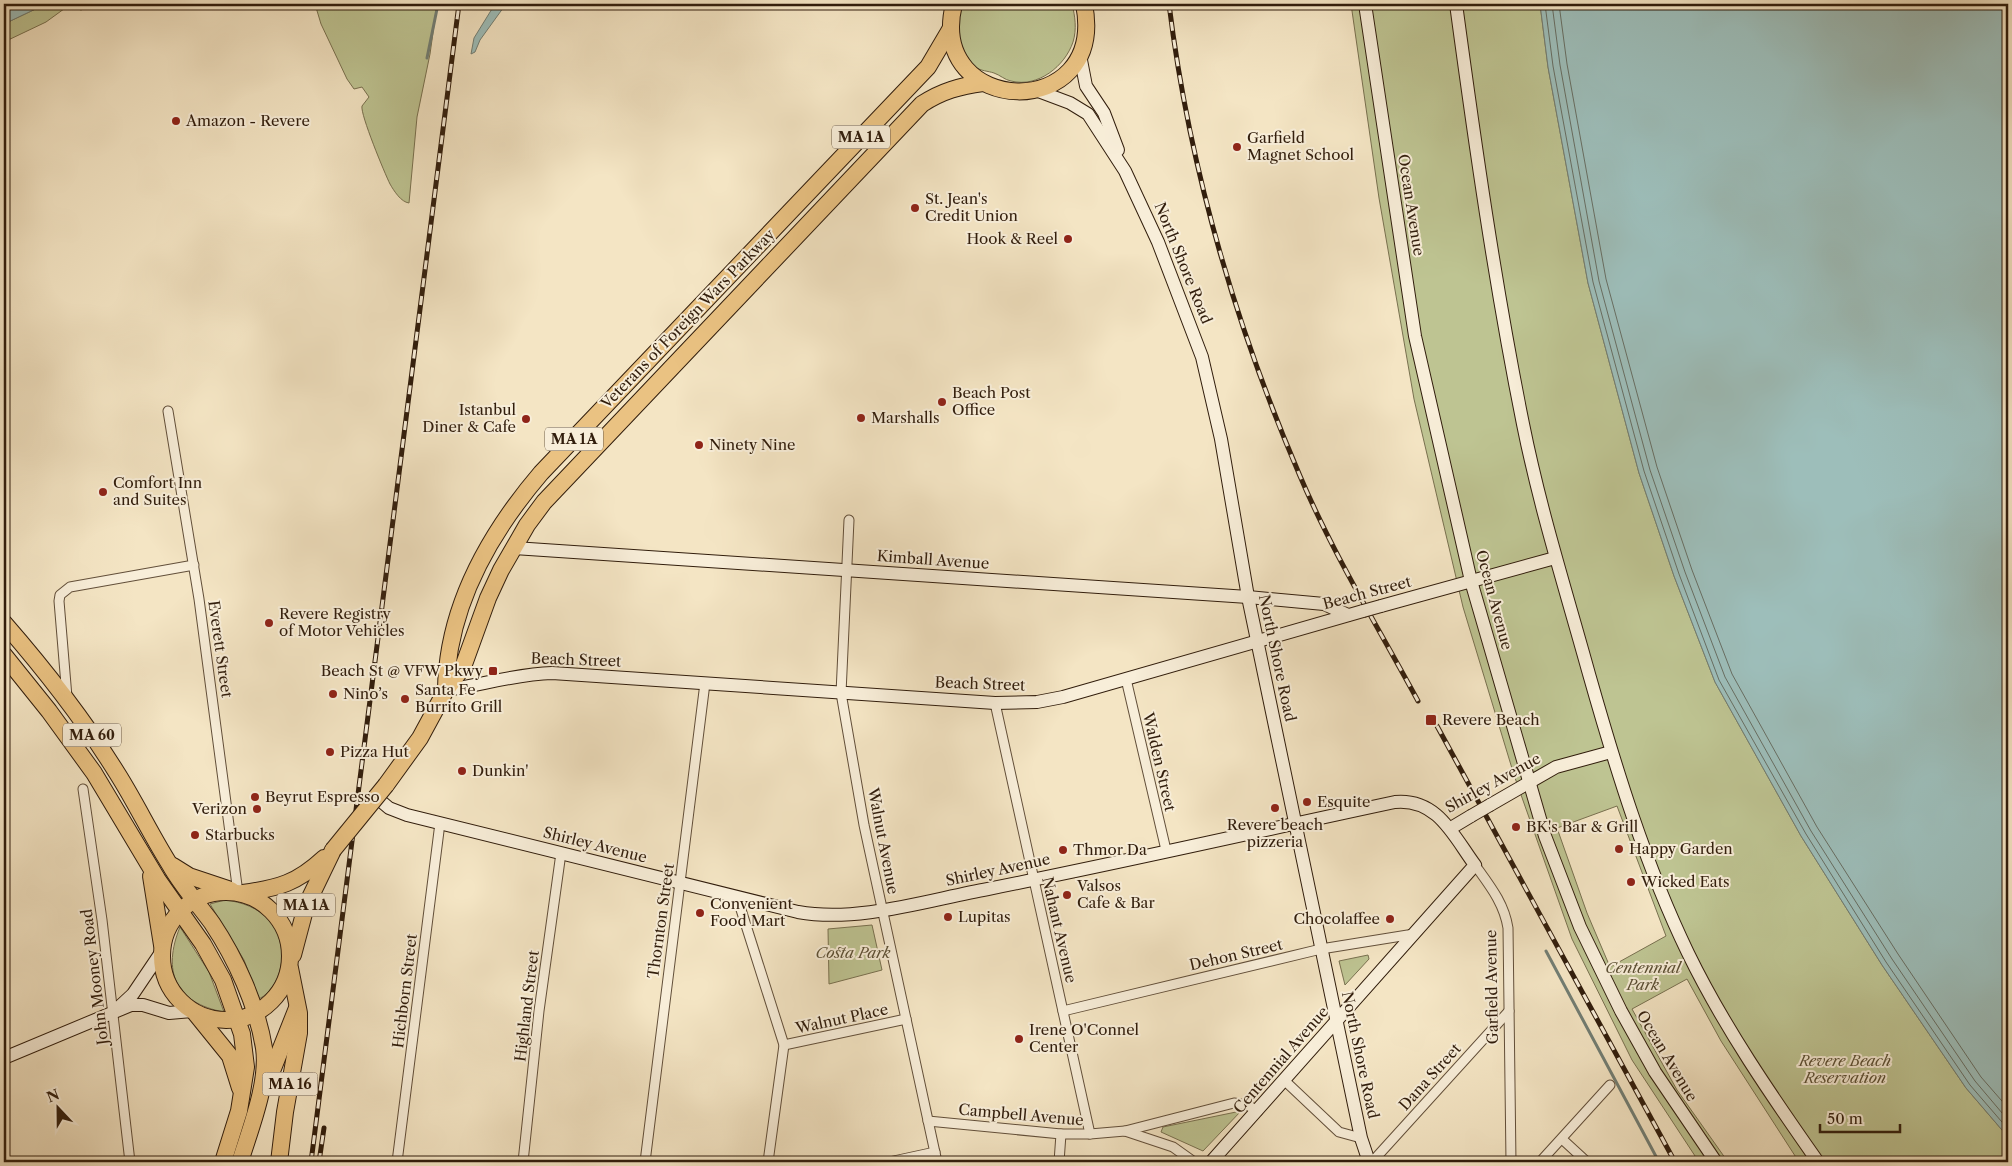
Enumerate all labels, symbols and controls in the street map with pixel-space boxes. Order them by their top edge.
place label: Amazon - Revere [185,111,310,130]
marker: Amazon - Revere [170,115,182,127]
road number: MA 1A [832,125,890,148]
place label: Garfield Magnet School [1247,128,1355,164]
marker: Garfield Magnet School [1231,141,1243,153]
street label: Ocean Avenue [1394,153,1429,257]
place label: St. Jean's Credit Union [925,189,1018,225]
street label: North Shore Road [1150,199,1217,326]
marker: St. Jean's Credit Union [909,202,921,214]
street label: Veterans of Foreign Wars Parkway [596,224,779,413]
place label: Hook & Reel [967,229,1059,248]
marker: Hook & Reel [1062,233,1074,245]
place label: Beach Post Office [952,383,1031,419]
marker: Beach Post Office [936,396,948,408]
place label: Istanbul Diner & Cafe [422,400,517,436]
place label: Marshalls [871,408,940,427]
marker: Marshalls [855,412,867,424]
marker: Istanbul Diner & Cafe [520,413,532,425]
road number: MA 1A [545,428,603,450]
place label: Ninety Nine [709,435,795,454]
marker: Ninety Nine [693,439,705,451]
place label: Comfort Inn and Suites [113,473,203,509]
marker: Comfort Inn and Suites [97,486,109,498]
street label: Kimball Avenue [876,546,990,573]
street label: Ocean Avenue [1472,548,1517,652]
street label: Beach Street [1321,571,1414,613]
street label: North Shore Road [1255,593,1300,723]
street label: Everett Street [204,599,237,699]
place label: Revere Registry of Motor Vehicles [279,604,405,640]
marker: Revere Registry of Motor Vehicles [263,617,275,629]
street label: Beach Street [530,648,622,671]
place label: Beach St @ VFW Pkwy [321,661,484,680]
marker: Beach St @ VFW Pkwy [487,665,499,677]
street label: Beach Street [934,672,1026,695]
place label: Santa Fe Burrito Grill [415,680,503,716]
place label: Nino’s [343,684,388,703]
marker: Nino’s [327,688,339,700]
marker: Santa Fe Burrito Grill [399,693,411,705]
street label: Walden Street [1139,710,1180,814]
place label: Revere Beach [1442,710,1540,729]
marker: Revere Beach [1424,713,1438,727]
road number: MA 60 [63,724,121,746]
place label: Pizza Hut [340,742,410,761]
marker: Pizza Hut [324,746,336,758]
street label: Shirley Avenue [1442,748,1544,817]
place label: Dunkin' [472,761,528,780]
marker: Dunkin' [456,765,468,777]
street label: Walnut Avenue [864,785,903,896]
place label: Beyrut Espresso [265,787,380,806]
marker: Beyrut Espresso [249,791,261,803]
place label: Esquite [1317,792,1370,811]
marker: Esquite [1301,796,1313,808]
place label: Verizon [191,799,248,818]
marker: Revere beach pizzeria [1269,802,1281,814]
marker: Verizon [251,803,263,815]
place label: Revere beach pizzeria [1227,815,1324,851]
place label: BK's Bar & Grill [1526,817,1639,836]
marker: BK's Bar & Grill [1510,821,1522,833]
street label: Shirley Avenue [541,822,649,867]
place label: Starbucks [205,825,275,844]
marker: Starbucks [189,829,201,841]
place label: Happy Garden [1629,839,1733,858]
place label: Thmor Da [1073,840,1147,859]
marker: Happy Garden [1613,843,1625,855]
marker: Thmor Da [1057,844,1069,856]
street label: Shirley Avenue [944,849,1052,890]
street label: Thornton Street [643,862,678,980]
place label: Wicked Eats [1640,872,1730,891]
street label: Nahant Avenue [1038,875,1081,985]
place label: Valsos Cafe & Bar [1076,876,1156,912]
marker: Wicked Eats [1625,876,1637,888]
marker: Valsos Cafe & Bar [1061,889,1073,901]
road number: MA 1A [277,894,335,916]
place label: Convenient Food Mart [710,894,794,930]
marker: Convenient Food Mart [694,907,706,919]
place label: Lupitas [958,907,1011,926]
street label: John Mooney Road [77,908,113,1048]
place label: Chocolaffee [1293,909,1380,928]
marker: Lupitas [942,911,954,923]
marker: Chocolaffee [1384,913,1396,925]
street label: Garfield Avenue [1481,930,1502,1044]
street label: Hichborn Street [388,932,421,1049]
street label: Dehon Street [1187,934,1285,974]
park label: Costa Park [815,943,891,962]
street label: Highland Street [510,948,543,1063]
park label: Centennial Park [1605,958,1683,994]
street label: North Shore Road [1338,990,1383,1120]
street label: Walnut Place [793,999,890,1038]
street label: Centennial Avenue [1229,1002,1332,1117]
street label: Ocean Avenue [1633,1007,1702,1105]
place label: Irene O'Connel Center [1029,1020,1140,1056]
marker: Irene O'Connel Center [1013,1033,1025,1045]
street label: Dana Street [1395,1039,1465,1114]
park label: Revere Beach Reservation [1798,1051,1891,1087]
road number: MA 16 [262,1072,318,1096]
north arrow [32,1084,82,1134]
text: N [44,1085,62,1107]
street label: Campbell Avenue [958,1100,1085,1129]
scale bar [1820,1101,1900,1133]
text: 50 m [1827,1109,1863,1128]

